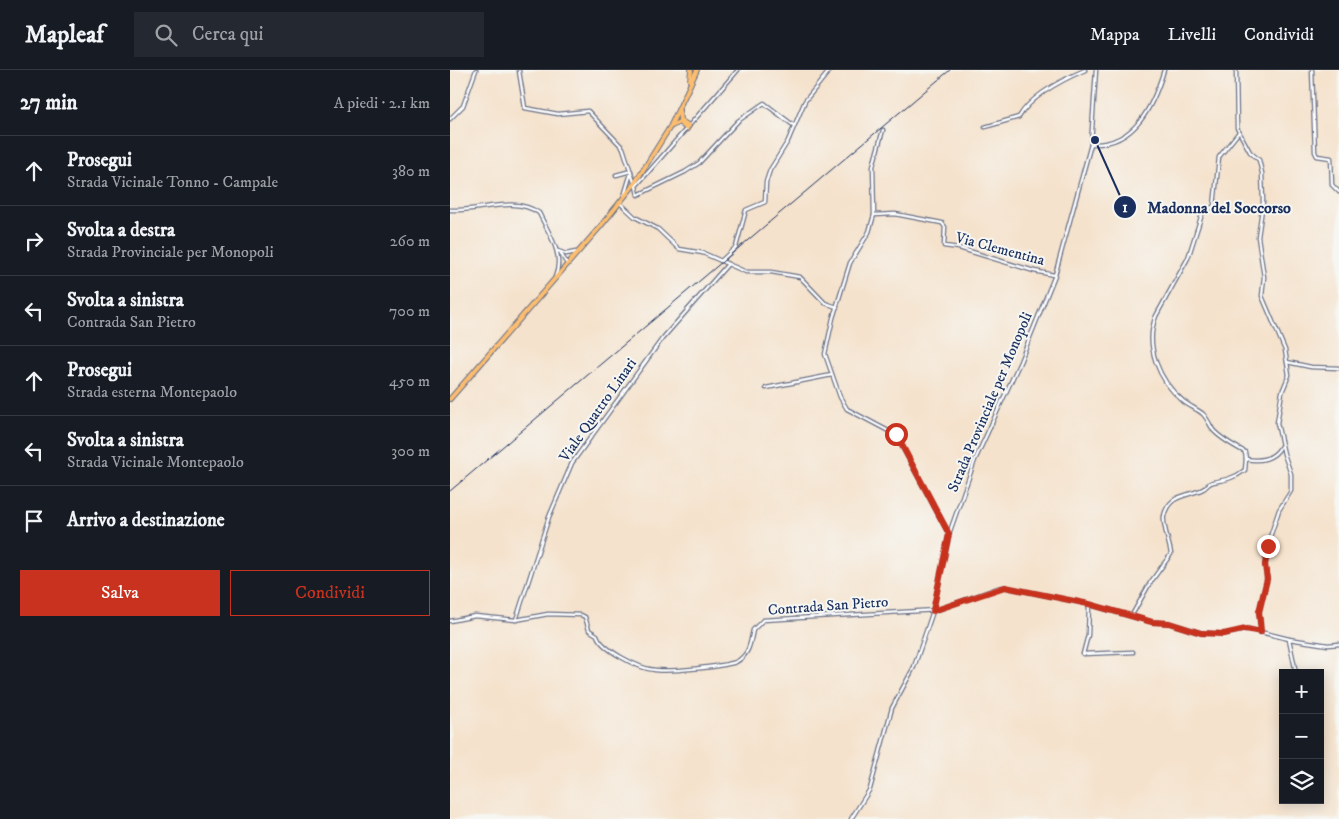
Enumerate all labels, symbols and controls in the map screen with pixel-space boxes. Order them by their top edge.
search box [134,12,484,57]
text: Mapleaf [25,20,104,50]
icon: search [152,21,180,49]
text: Cerca qui [192,23,263,46]
text: Mappa [1090,24,1140,46]
text: Livelli [1168,24,1216,46]
text: Condividi [1244,24,1314,46]
text: 27 min [20,90,78,116]
text: A piedi · 2.1 km [334,93,430,113]
text: Prosegui [67,149,132,172]
icon: ahead [20,157,48,185]
text: 380 m [392,161,430,181]
text: Strada Vicinale Tonno - Campale [67,172,278,192]
callout: Madonna del Soccorso [1112,192,1301,223]
text: 1 [1122,198,1128,217]
text: Madonna del Soccorso [1147,198,1291,218]
text: Svolta a destra [67,219,175,242]
icon: right [20,227,48,255]
street label: Via Clementina [952,228,1047,270]
text: 260 m [390,231,430,251]
text: Strada Provinciale per Monopoli [67,242,274,262]
text: Svolta a sinistra [67,289,184,312]
icon: left [20,297,48,325]
text: 700 m [389,301,430,321]
street label: Strada Provinciale per Monopoli [943,309,1037,495]
text: Contrada San Pietro [67,312,196,332]
street label: Viale Quattro Linari [555,354,641,466]
text: Prosegui [67,359,132,382]
icon: ahead [20,367,48,395]
text: 450 m [389,371,430,391]
text: Strada esterna Montepaolo [67,382,237,402]
route start [885,423,908,446]
text: Svolta a sinistra [67,429,184,452]
icon: left [20,437,48,465]
text: 300 m [391,441,430,461]
text: Strada Vicinale Montepaolo [67,452,244,472]
icon: arrive [20,507,48,535]
text: Arrivo a destinazione [67,509,225,532]
route end [1257,535,1280,558]
button: Salva [20,570,220,616]
button: Condividi [230,570,430,616]
street label: Contrada San Pietro [767,592,889,620]
map controls [1279,669,1324,804]
button: + [1279,669,1324,714]
button: − [1279,714,1324,759]
button: layers [1279,759,1324,804]

